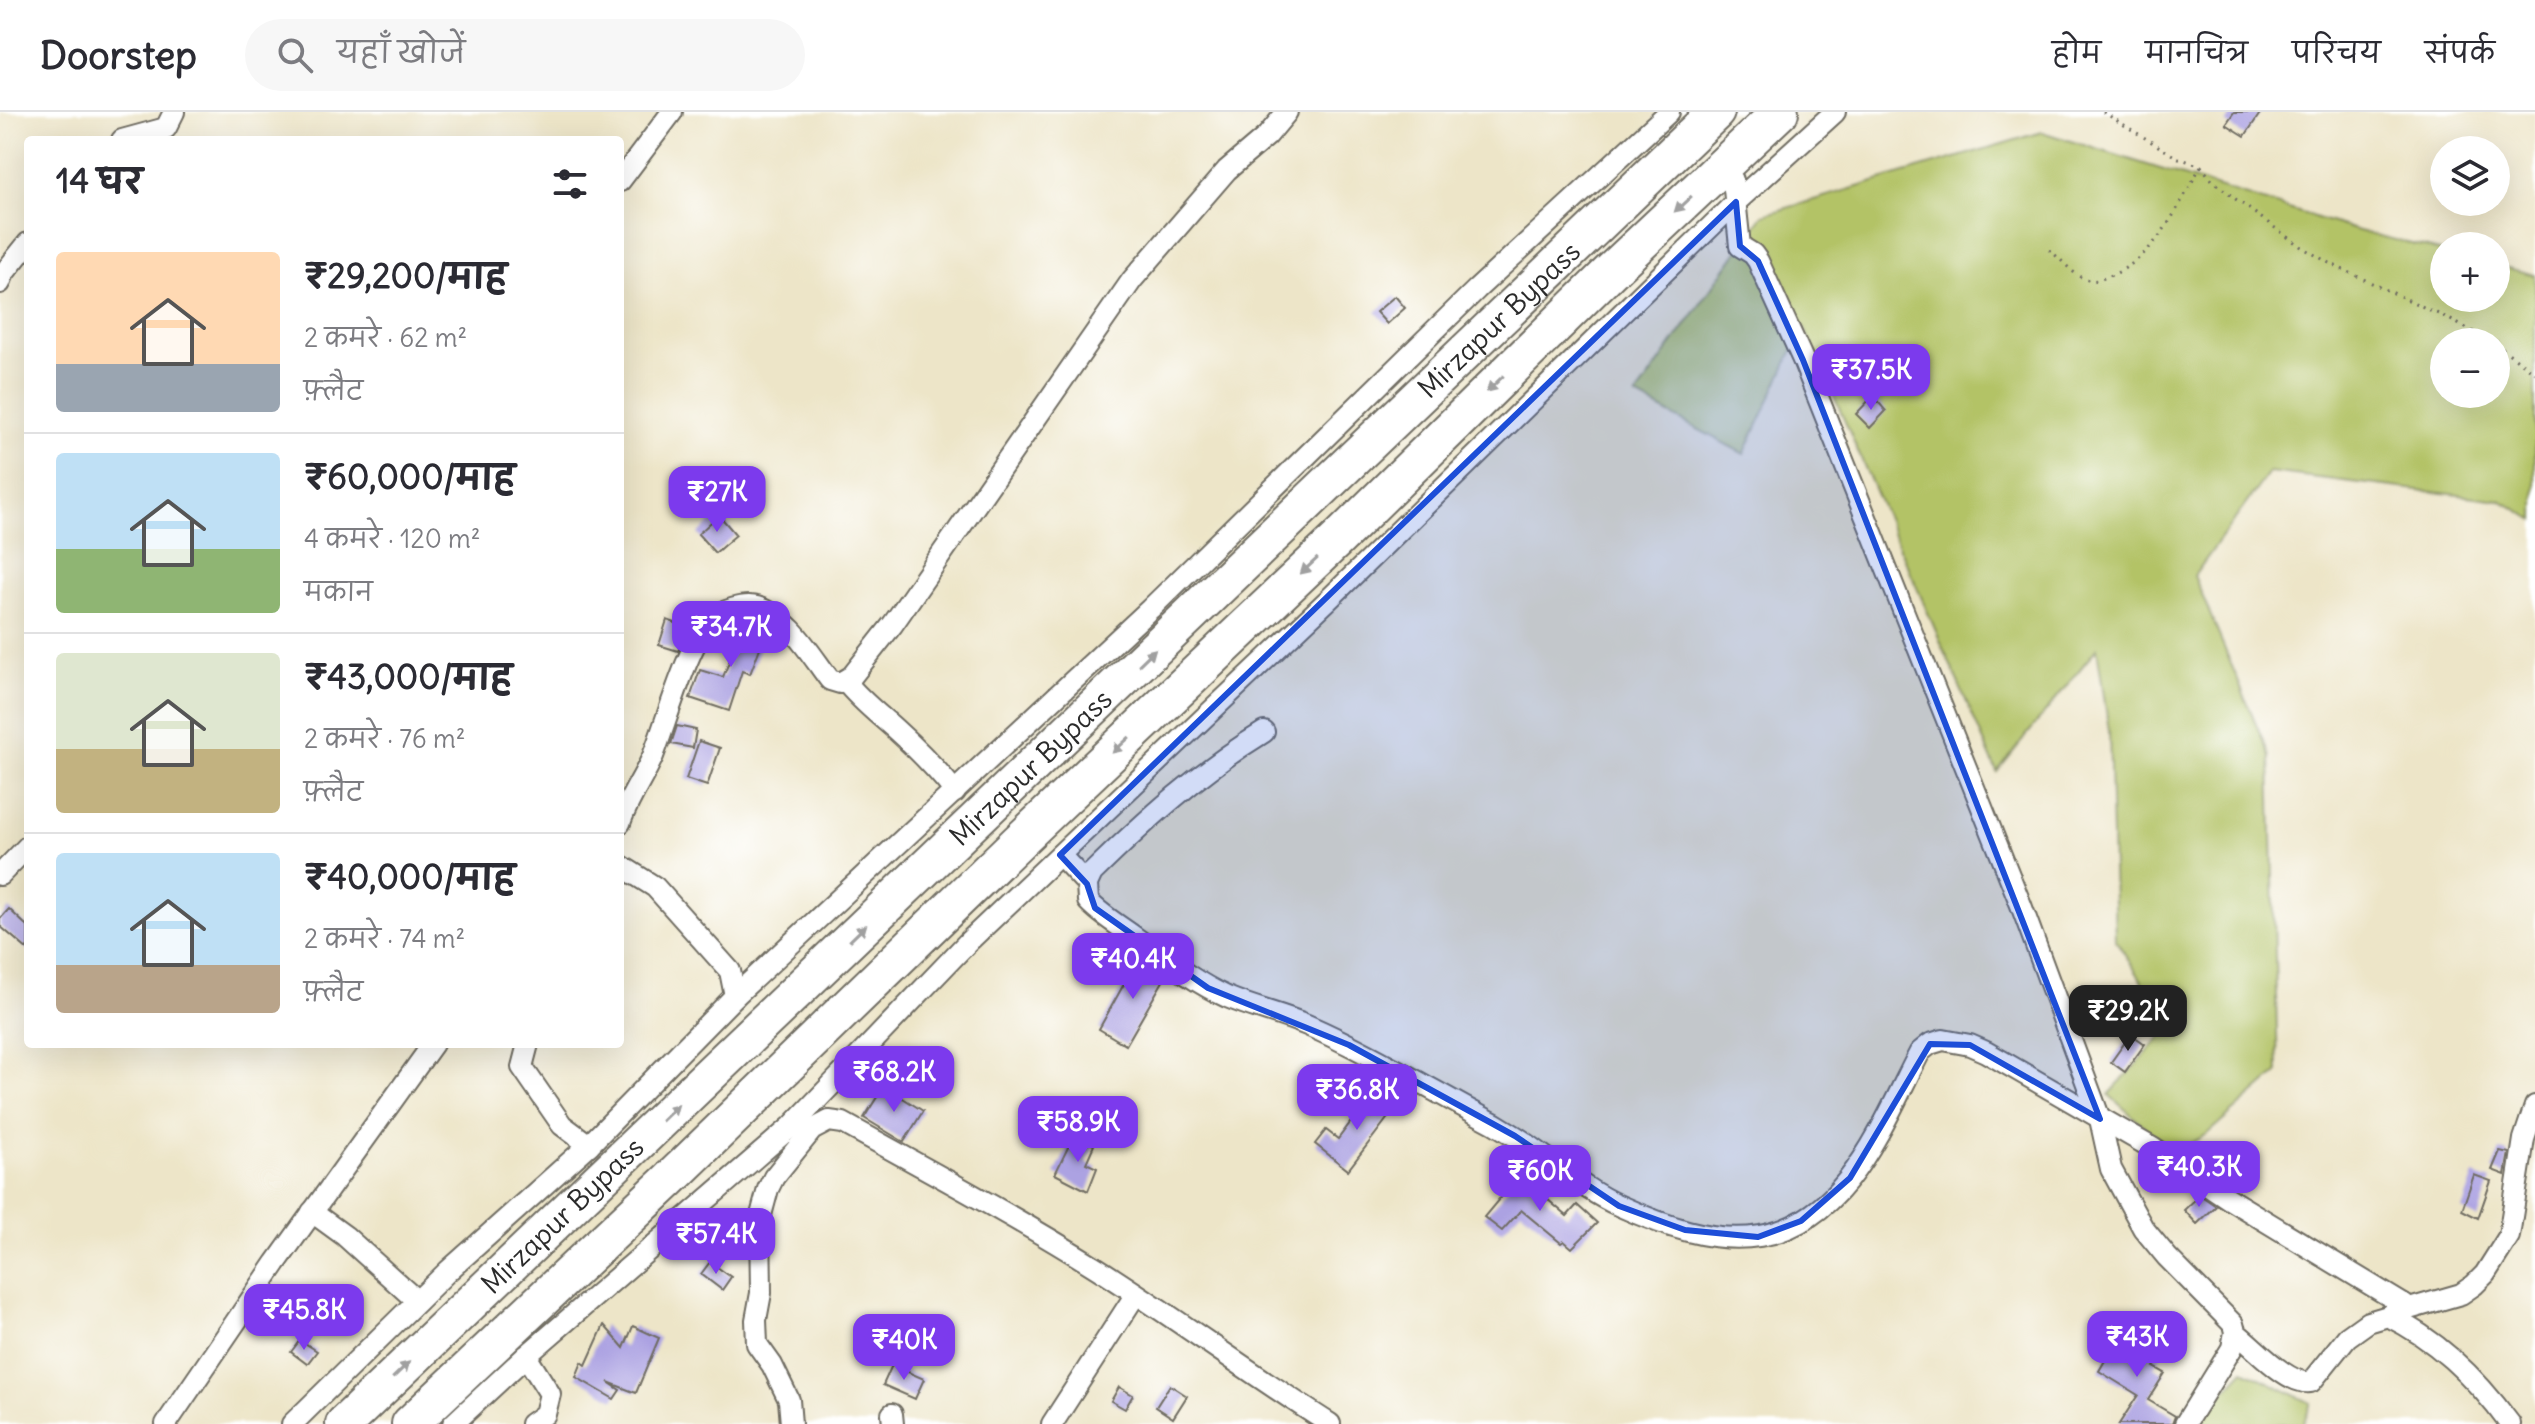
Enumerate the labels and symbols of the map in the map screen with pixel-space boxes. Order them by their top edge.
one-way arrow [1673,194,1692,212]
street label: Mirzapur Bypass [1410,233,1588,406]
pin: ₹37.5K [1806,344,1936,412]
one-way arrow [1486,374,1505,393]
pin: ₹27K [670,466,764,534]
one-way arrow [1300,556,1319,574]
pin: ₹34.7K [666,601,796,669]
one-way arrow [1137,648,1156,667]
street label: Mirzapur Bypass [942,681,1120,854]
one-way arrow [1111,735,1130,753]
one-way arrow [848,925,867,943]
pin: ₹40.4K [1068,933,1198,1001]
pin: ₹29.2K [2063,985,2193,1053]
pin: ₹68.2K [829,1046,959,1114]
pin: ₹36.8K [1292,1064,1422,1132]
pin: ₹58.9K [1013,1096,1143,1164]
one-way arrow [660,1104,679,1122]
street label: Mirzapur Bypass [473,1129,651,1301]
pin: ₹40.3K [2134,1141,2264,1209]
pin: ₹60K [1493,1145,1587,1213]
pin: ₹57.4K [651,1208,781,1276]
pin: ₹45.8K [239,1284,369,1352]
pin: ₹43K [2090,1311,2184,1379]
pin: ₹40K [857,1314,951,1382]
one-way arrow [391,1361,410,1380]

